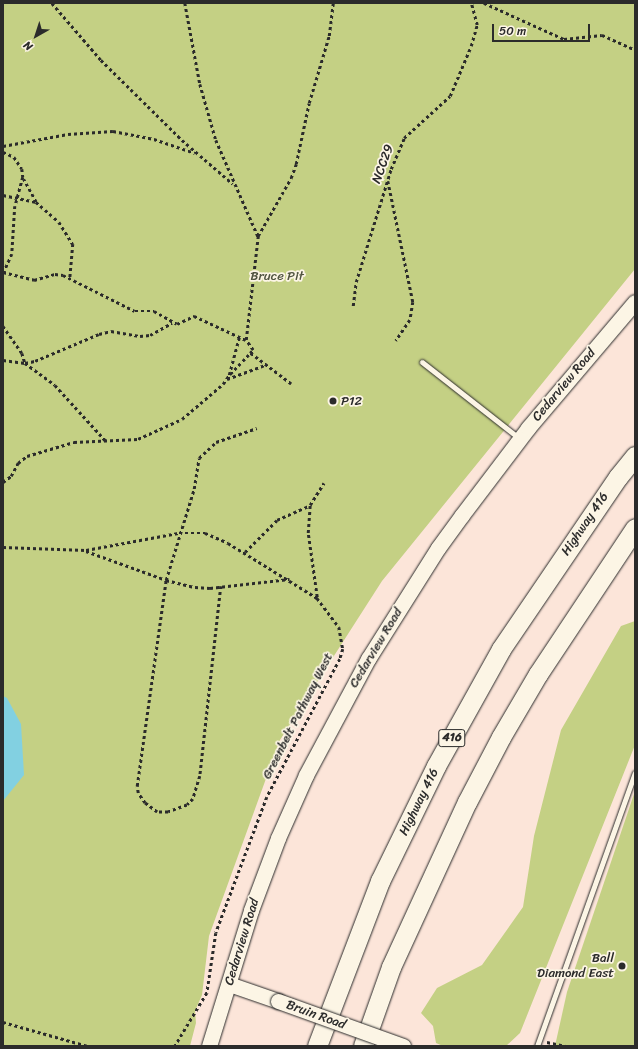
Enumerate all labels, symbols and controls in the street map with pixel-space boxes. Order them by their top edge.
north arrow [16,16,56,56]
scale bar [494,16,592,42]
text: 50 m [499,20,526,42]
text: N [19,36,37,55]
street label: NCC29 [369,142,397,186]
park label: Bruce Pit [250,268,304,284]
street label: Cedarview Road [529,345,599,425]
place label: P12 [341,393,362,409]
marker: P12 [328,396,338,406]
street label: Highway 416 [558,489,612,559]
street label: Cedarview Road [346,605,406,691]
street label: Greenbelt Pathway West [259,650,337,782]
road number: 416 [438,728,466,748]
street label: Highway 416 [396,766,442,838]
street label: Cedarview Road [221,897,263,987]
place label: Ball Diamond East [537,951,614,982]
marker: Ball Diamond East [617,961,627,971]
street label: Bruin Road [284,997,348,1033]

